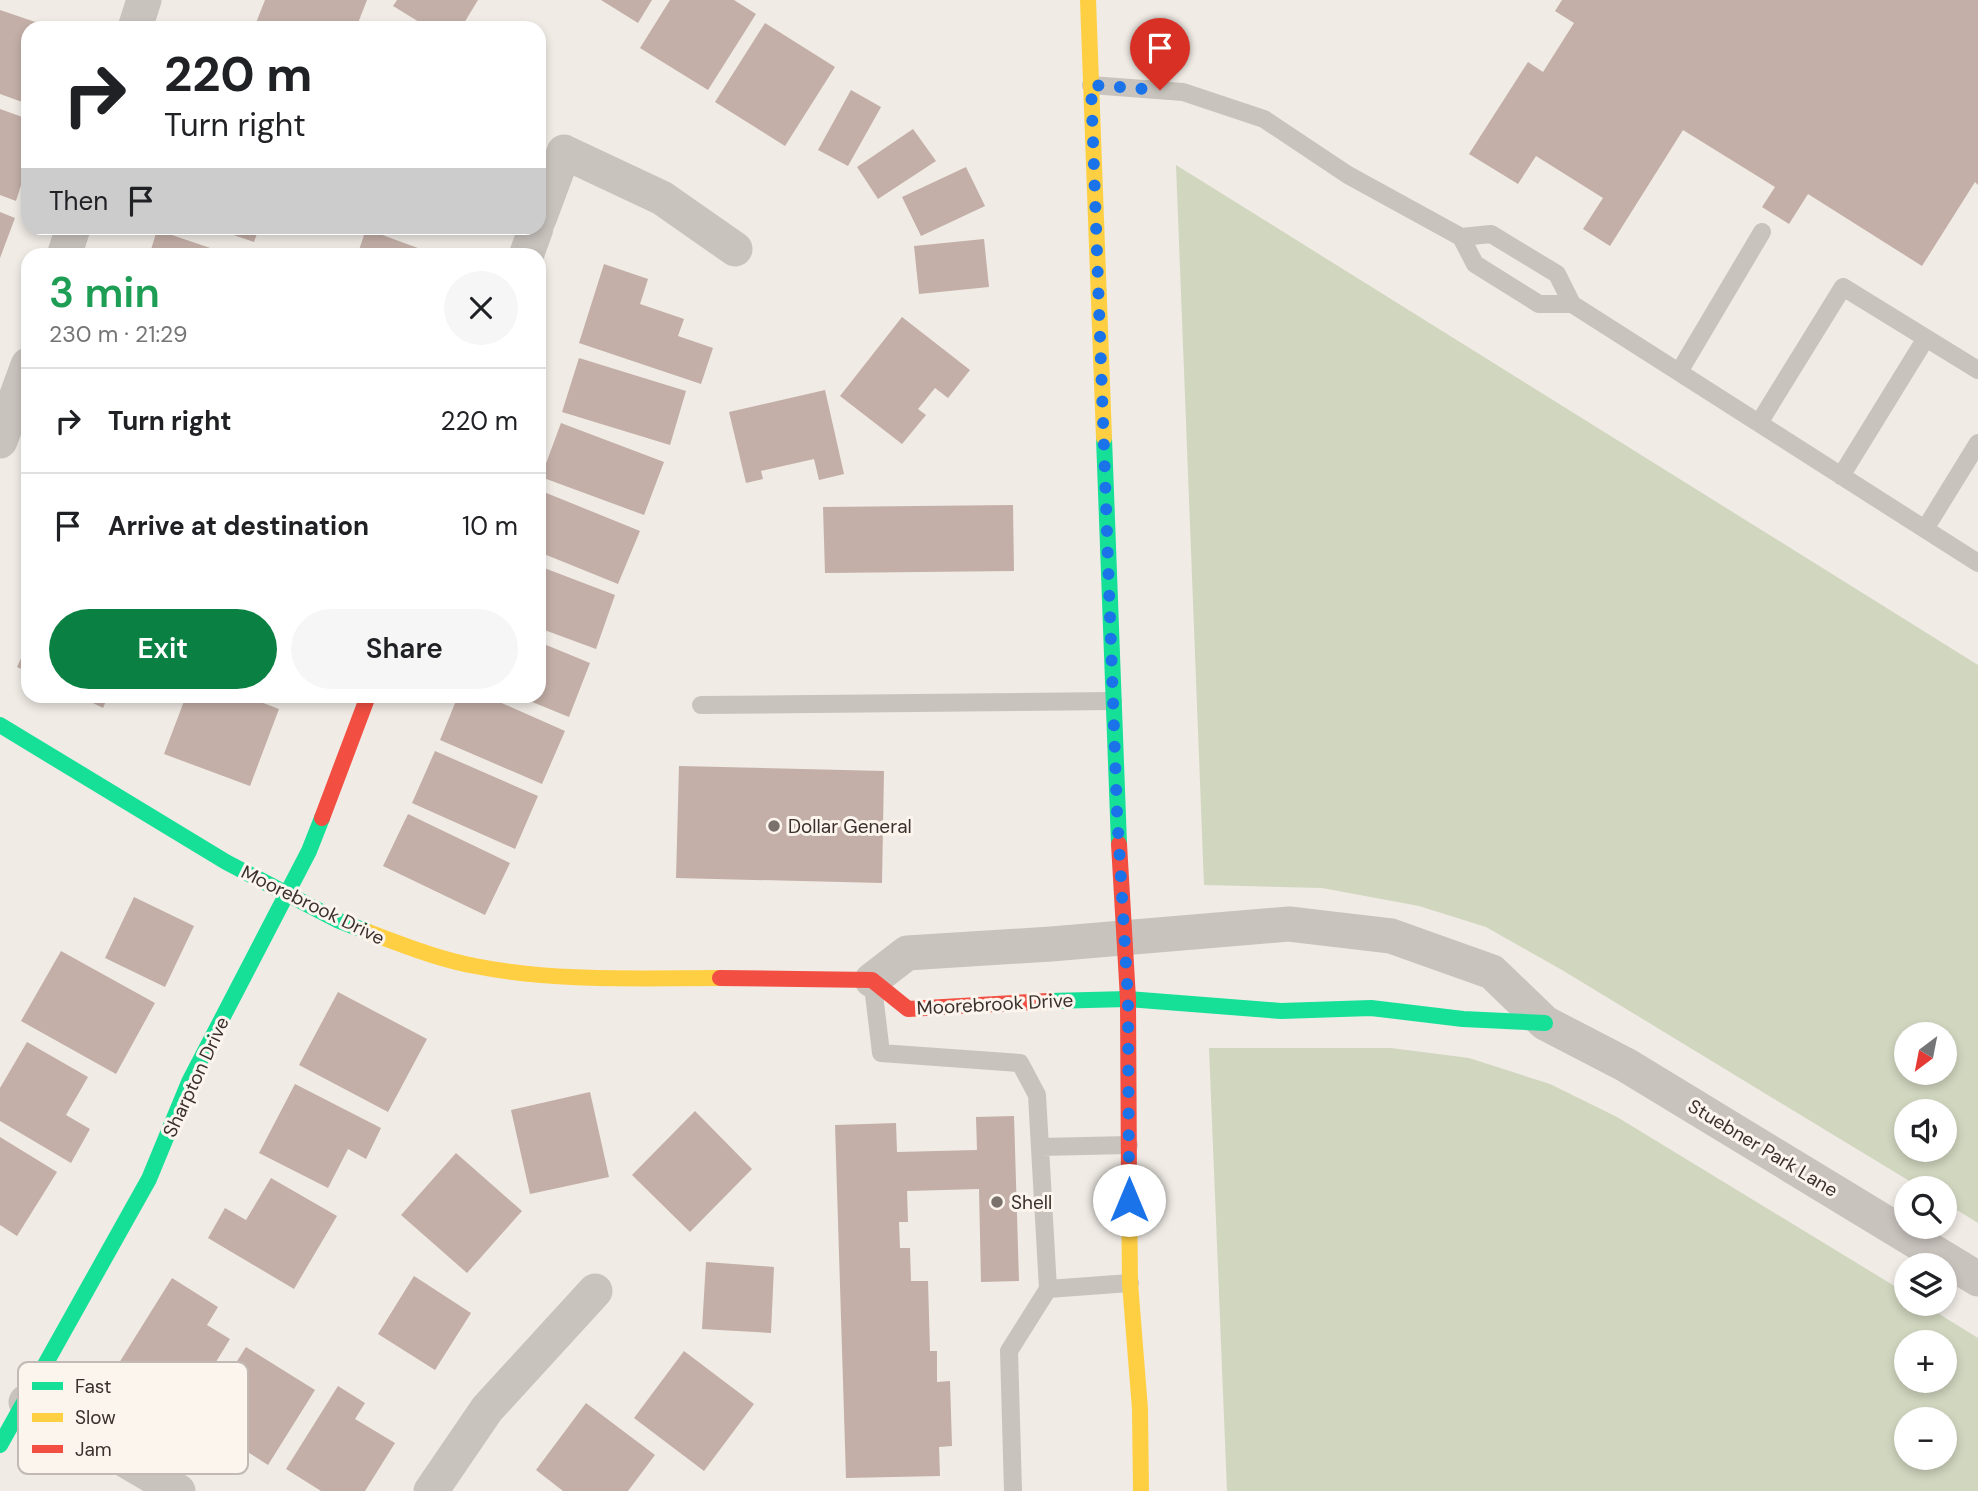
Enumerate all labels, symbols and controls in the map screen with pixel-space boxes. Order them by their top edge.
pin [1130,18,1190,90]
icon: arrive [1141,29,1179,67]
text: 220 m [164,42,312,106]
icon: right [49,49,140,140]
text: Turn right [164,104,306,146]
icon: arrive [122,182,160,220]
text: Then [49,184,108,218]
text: 3 min [49,265,160,320]
button: close [444,271,518,345]
text: 230 m · 21:29 [49,319,188,349]
icon: right [49,402,87,440]
text: Turn right [108,404,232,438]
text: 220 m [440,404,518,438]
icon: arrive [49,507,87,545]
text: Arrive at destination [108,509,369,543]
text: 10 m [462,509,518,543]
button: Exit [49,609,277,689]
button: Share [291,609,518,689]
place label: Dollar General [788,814,912,839]
marker: Dollar General [766,818,782,834]
street label: Moorebrook Drive [237,859,389,951]
street label: Moorebrook Drive [916,987,1074,1021]
street label: Sharpton Drive [157,1013,235,1141]
north arrow [1894,1022,1956,1085]
map controls [1894,1022,1957,1470]
street label: Stuebner Park Lane [1684,1093,1842,1203]
button: sound [1894,1099,1957,1162]
position arrow [1092,1163,1166,1237]
button: search [1894,1176,1957,1239]
place label: Shell [1011,1190,1052,1215]
marker: Shell [989,1194,1005,1210]
button: layers [1894,1253,1957,1316]
button: + [1894,1330,1957,1393]
legend [18,1362,248,1474]
text: Fast [75,1374,111,1399]
text: Slow [75,1405,116,1430]
button: − [1894,1407,1957,1470]
text: Jam [75,1437,112,1462]

